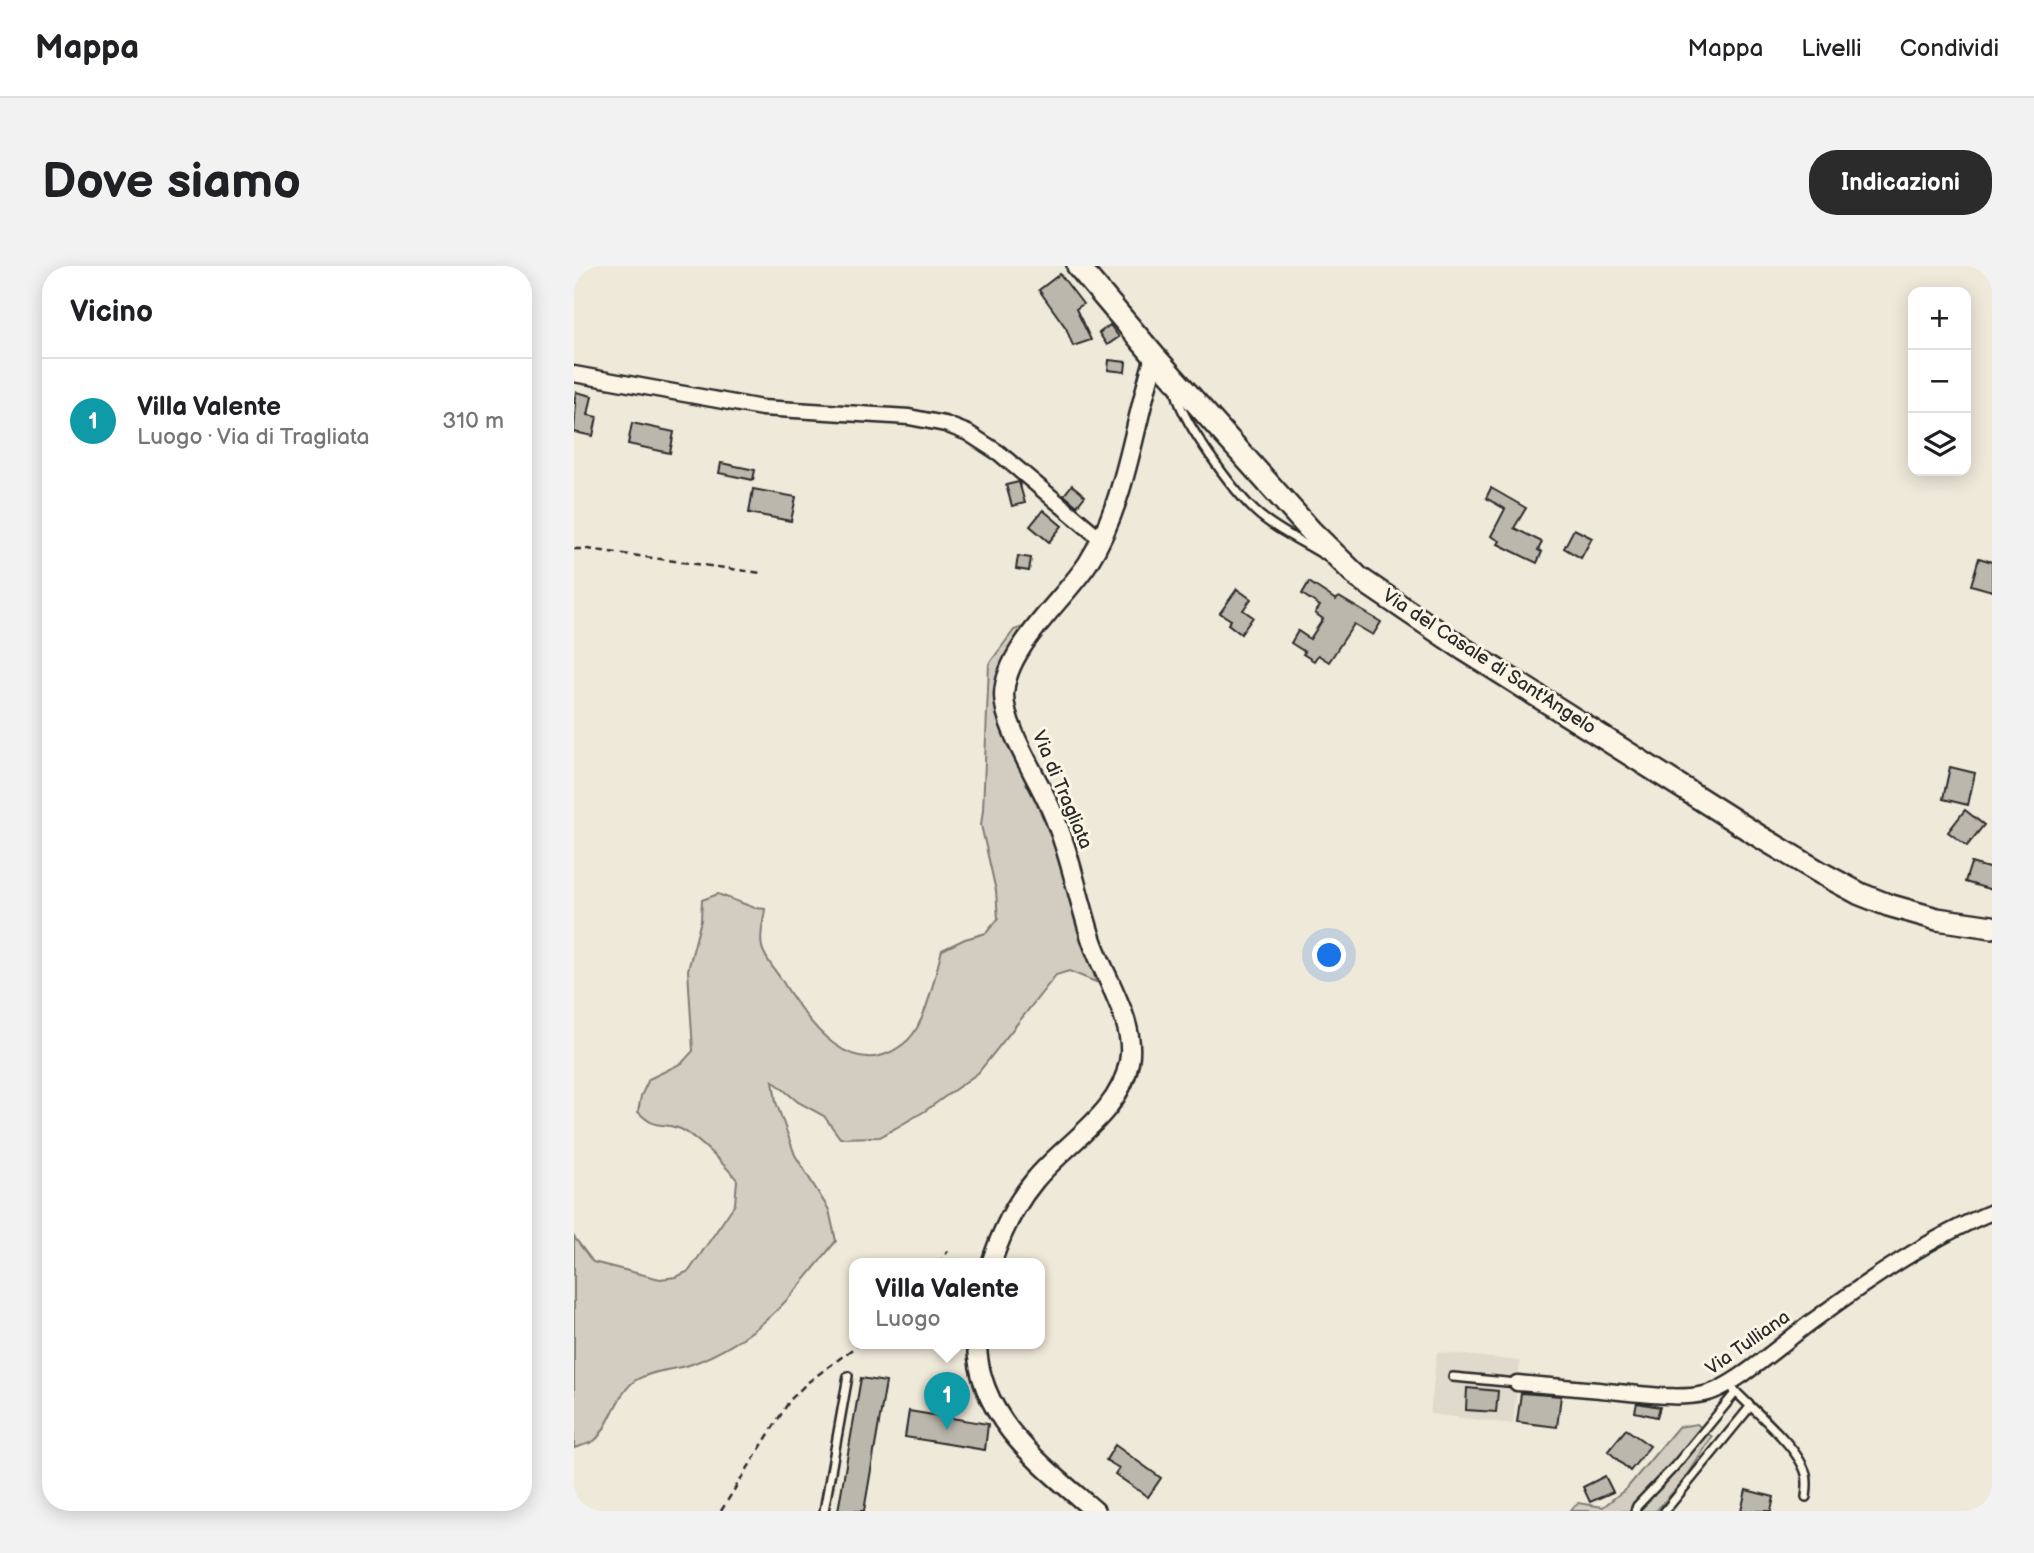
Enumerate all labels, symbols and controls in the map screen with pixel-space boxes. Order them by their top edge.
text: Mappa [35,28,139,68]
text: Mappa [1688,34,1763,63]
text: Livelli [1801,34,1862,63]
text: Condividi [1900,34,1999,63]
button: Indicazioni [1809,150,1992,215]
text: Dove siamo [42,153,301,212]
map controls [1908,287,1971,476]
button: + [1908,287,1971,350]
text: Vicino [70,294,153,330]
button: − [1908,350,1971,413]
text: Villa Valente [137,392,281,423]
text: 1 [88,407,98,435]
text: 310 m [442,407,504,435]
button: layers [1908,413,1971,476]
text: Luogo · Via di Tragliata [137,423,369,451]
street label: Via del Casale di Sant'Angelo [1378,584,1600,740]
street label: Via di Tragliata [1027,727,1097,853]
your location [1312,938,1346,972]
popup [849,1258,1045,1349]
text: Villa Valente [875,1274,1019,1305]
text: Luogo [875,1305,941,1333]
street label: Via Tulliana [1702,1306,1794,1380]
pin: 1 [924,1372,970,1430]

